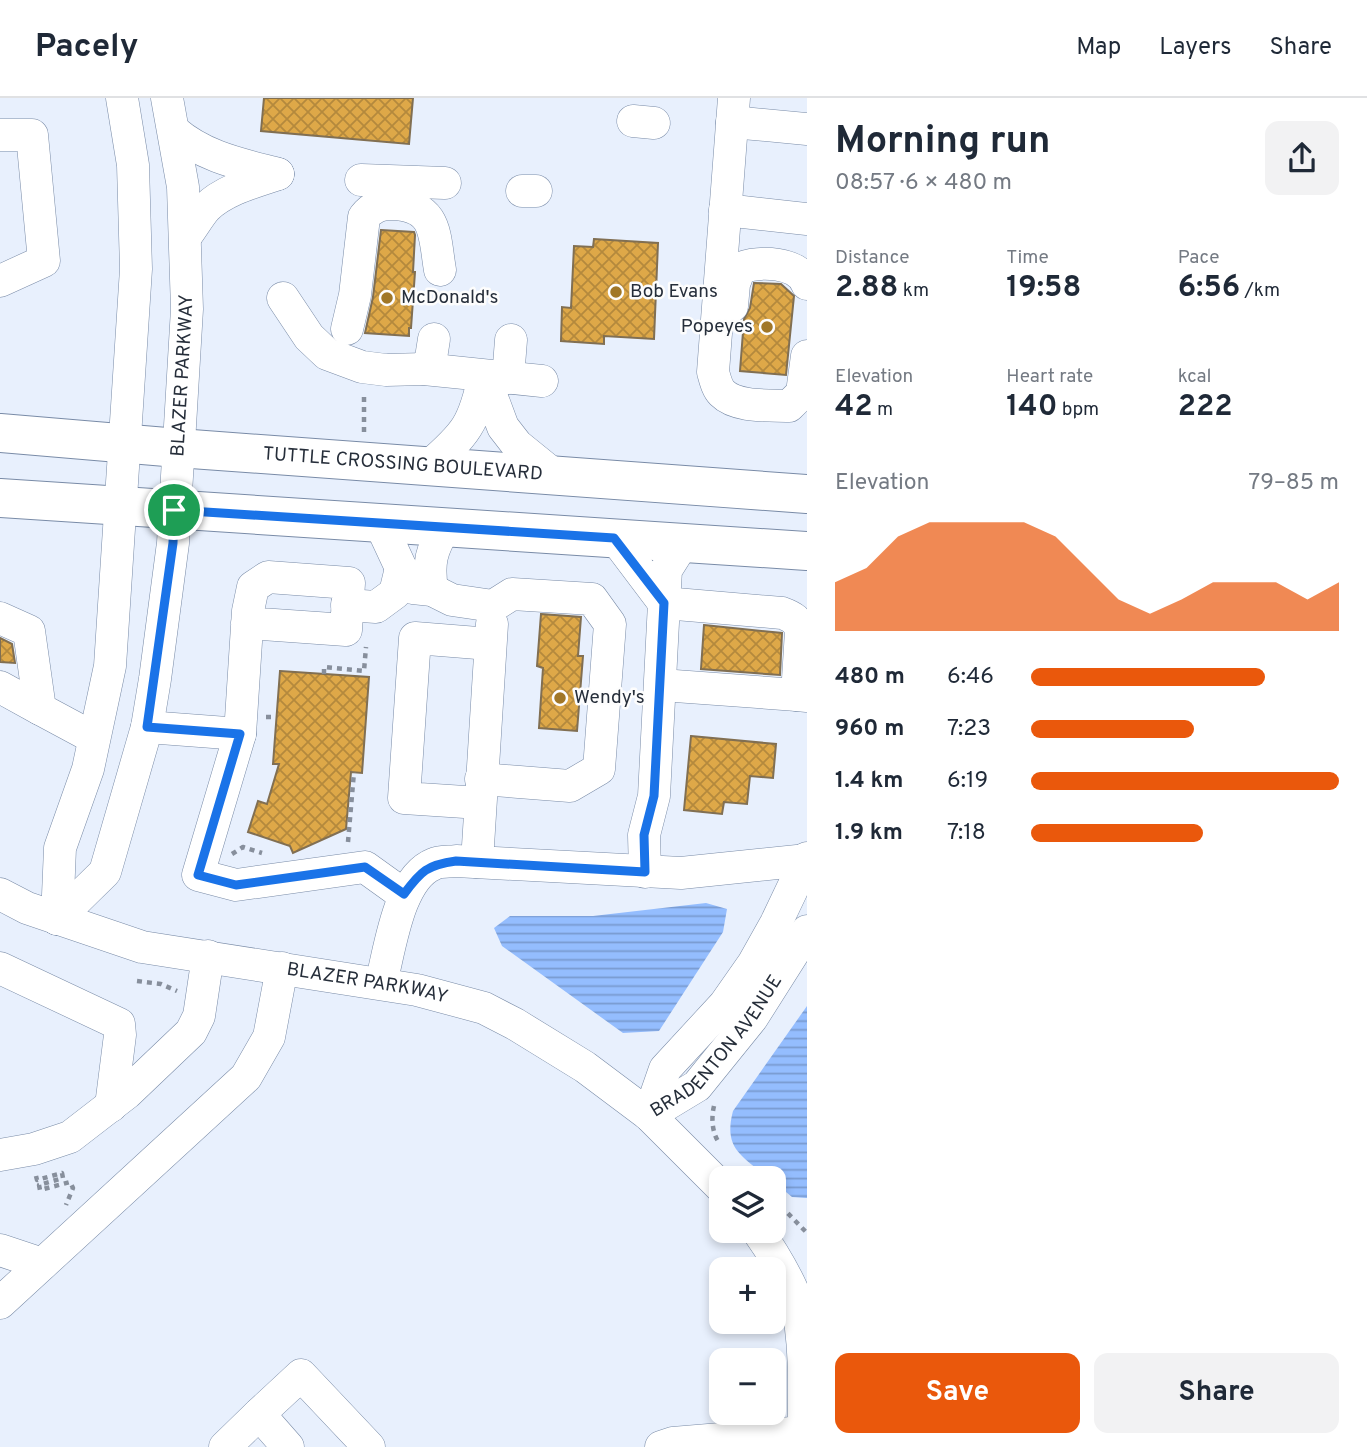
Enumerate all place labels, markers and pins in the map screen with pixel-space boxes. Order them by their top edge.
place label: Bob Evans [630,280,718,304]
marker: Bob Evans [608,284,624,300]
place label: McDonald's [401,286,499,310]
marker: McDonald's [379,290,395,306]
place label: Popeyes [681,315,753,339]
marker: Popeyes [759,319,775,335]
pin [144,480,204,540]
place label: Wendy's [574,686,645,710]
marker: Wendy's [552,690,568,706]

